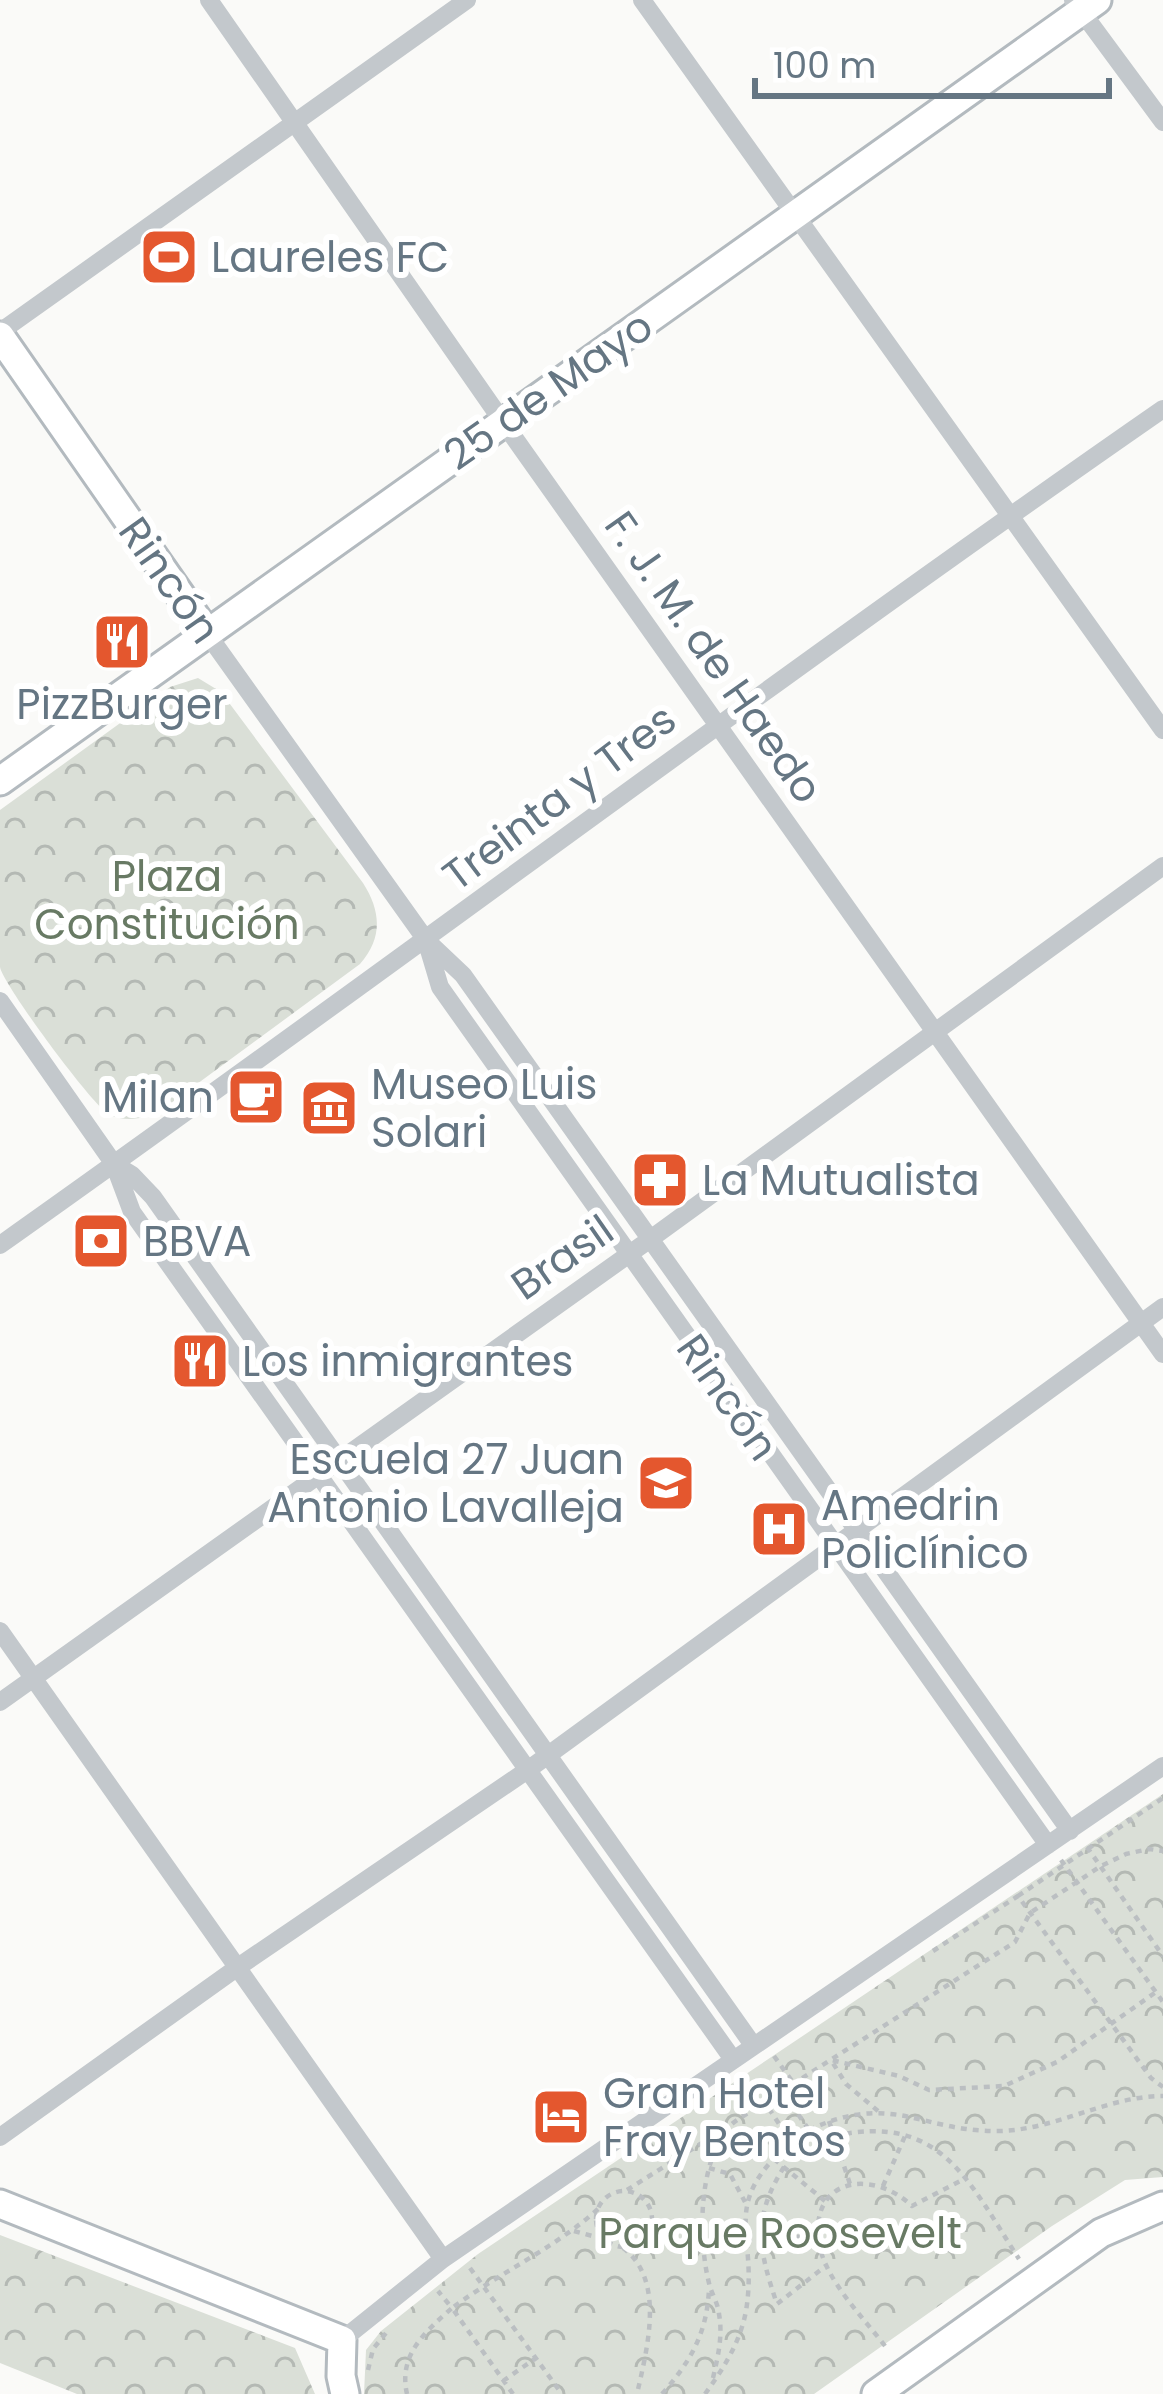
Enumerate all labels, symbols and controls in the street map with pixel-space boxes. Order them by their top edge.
scale bar [755,24,1109,98]
text: 100 m [773,40,876,91]
sports icon: Laureles FC [138,226,200,288]
place label: Laureles FC [211,228,449,287]
street label: 25 de Mayo [432,297,665,484]
street label: F. J. M. de Haedo [591,499,836,815]
street label: Rincón [105,505,234,655]
restaurant icon: PizzBurger [91,611,153,673]
place label: PizzBurger [16,675,228,734]
street label: Treinta y Tres [431,690,688,905]
park label: Plaza Constitución [34,847,300,954]
place label: Museo Luis Solari [371,1055,597,1162]
cafe icon: Milan [225,1066,287,1128]
place label: Milan [102,1068,214,1127]
museum icon: Museo Luis Solari [298,1077,360,1139]
pharmacy icon: La Mutualista [629,1149,691,1211]
place label: La Mutualista [702,1151,980,1210]
street label: Brasil [499,1201,625,1314]
bank icon: BBVA [70,1210,132,1272]
place label: BBVA [143,1212,251,1271]
street label: Rincón [663,1322,792,1472]
restaurant icon: Los inmigrantes [169,1330,231,1392]
place label: Los inmigrantes [242,1332,574,1391]
place label: Escuela 27 Juan Antonio Lavalleja [267,1430,624,1537]
school or university icon: Escuela 27 Juan Antonio Lavalleja [635,1452,697,1514]
place label: Amedrin Policlínico [821,1476,1029,1583]
hospital icon: Amedrin Policlínico [748,1498,810,1560]
place label: Gran Hotel Fray Bentos [603,2064,846,2171]
hotel icon: Gran Hotel Fray Bentos [530,2086,592,2148]
park label: Parque Roosevelt [598,2204,962,2263]

